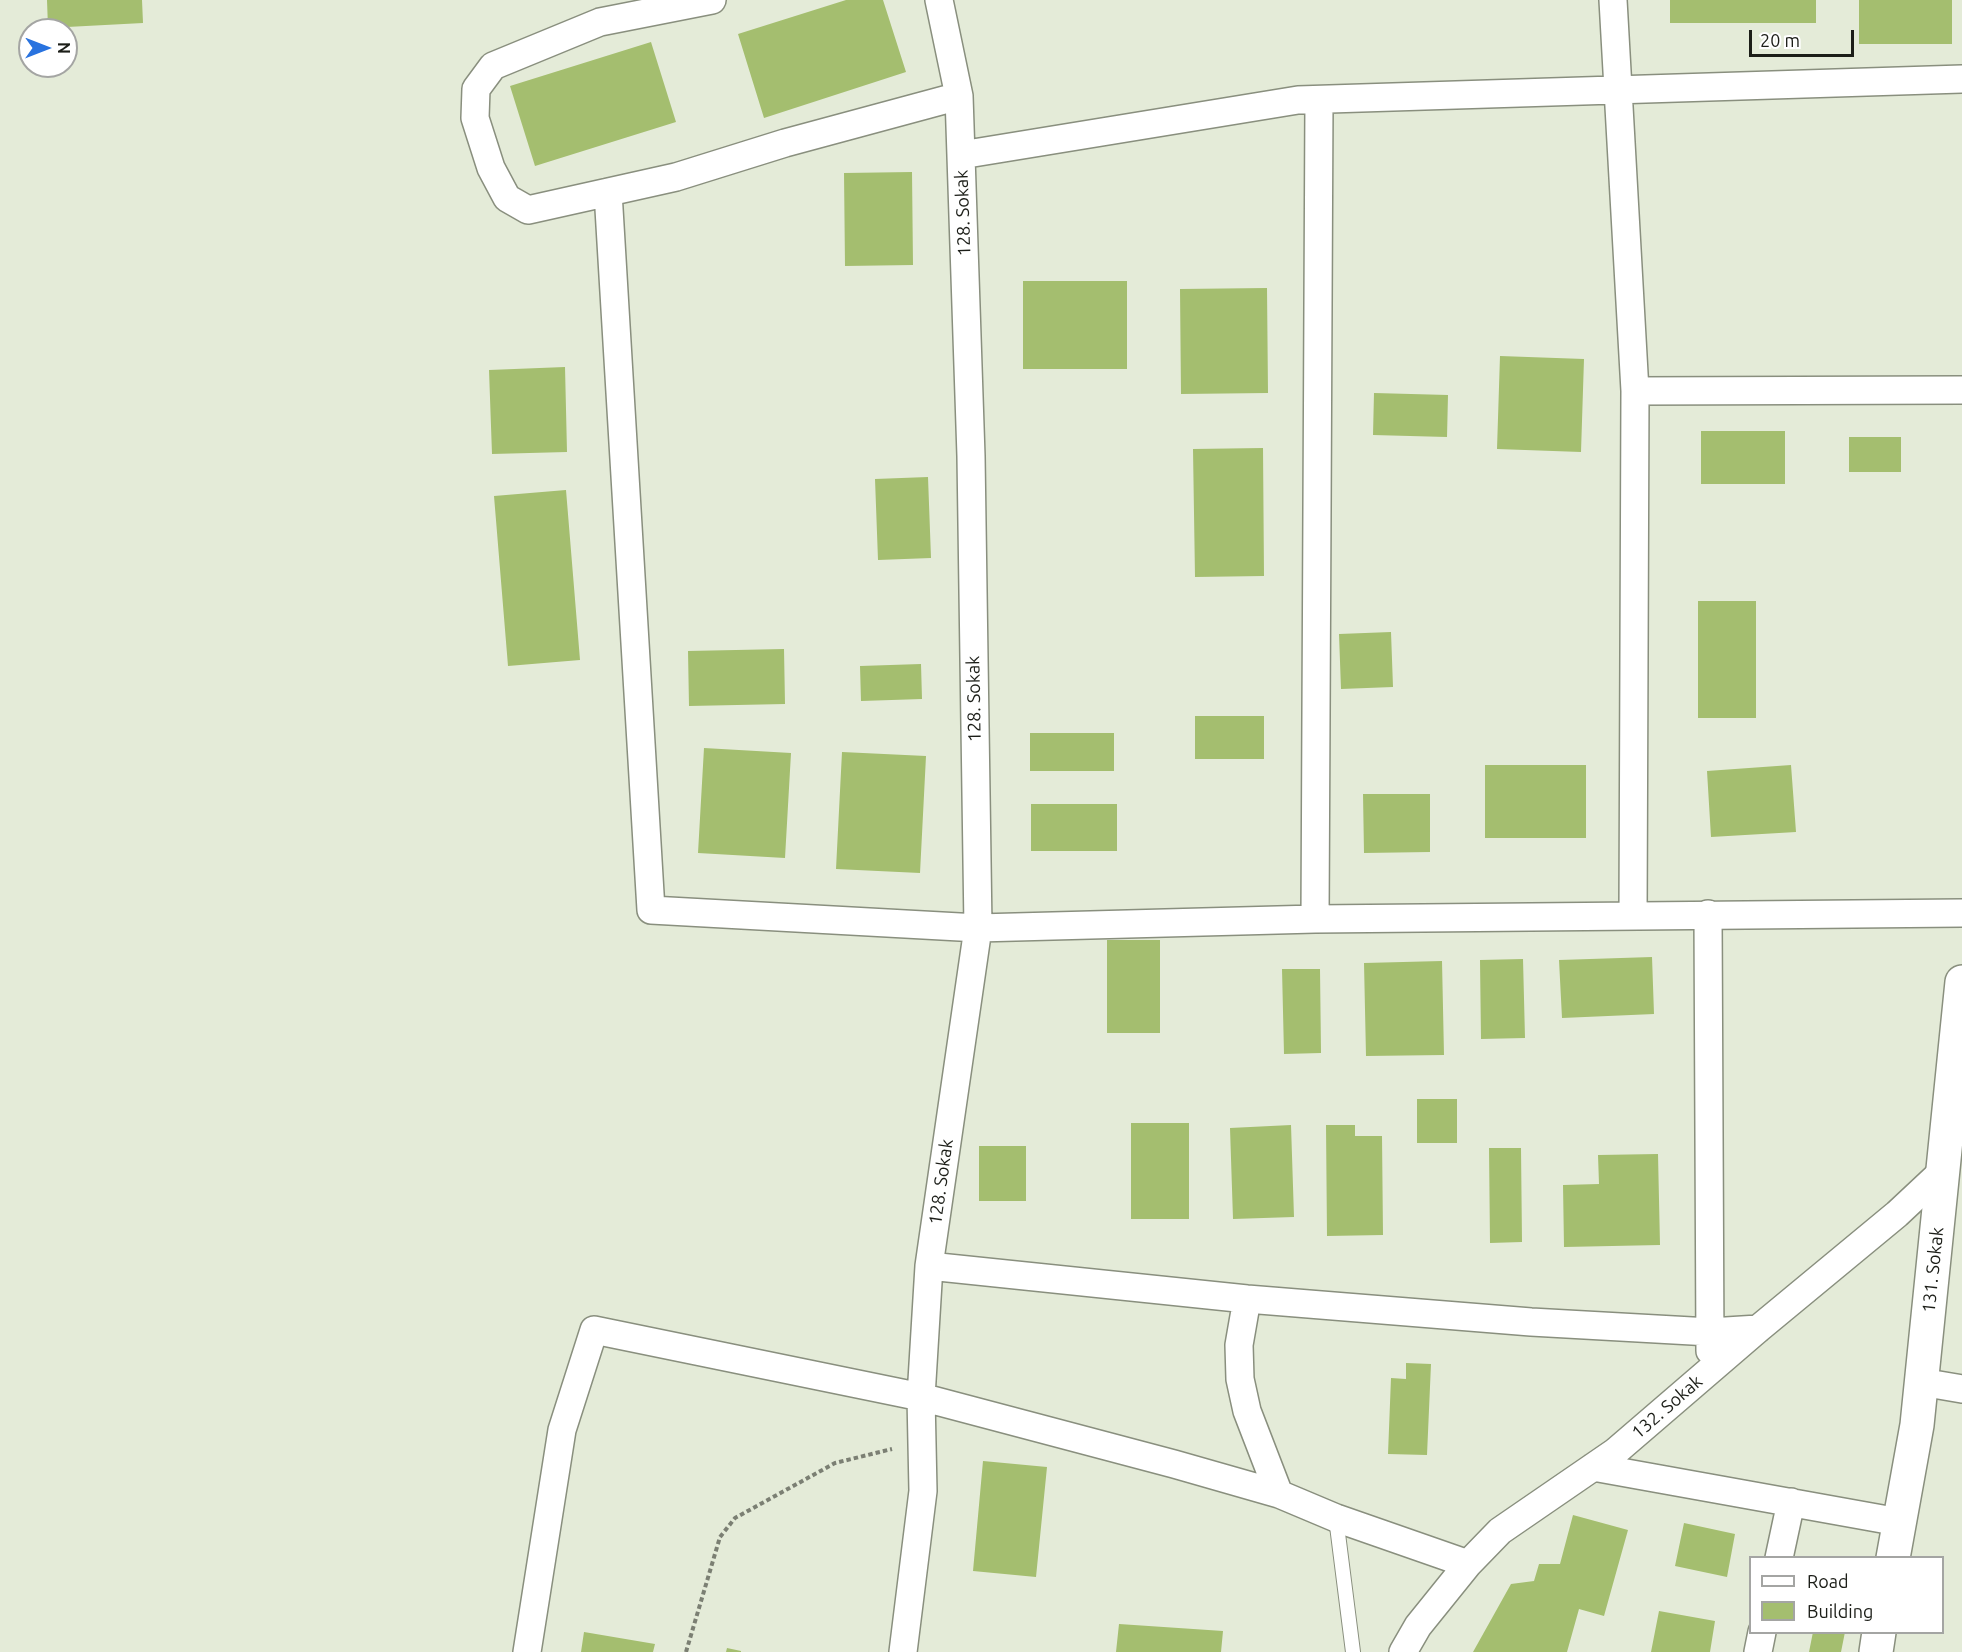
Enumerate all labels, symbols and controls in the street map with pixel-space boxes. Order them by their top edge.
north arrow [18,18,78,78]
scale bar [1752,18,1857,56]
text: 20 m [1760,30,1800,50]
text: N [55,42,73,54]
street label: 128. Sokak [951,169,975,257]
street label: 128. Sokak [962,656,986,742]
street label: 128. Sokak [924,1138,958,1226]
street label: 131. Sokak [1918,1226,1948,1314]
street label: 132. Sokak [1627,1371,1707,1443]
legend [1749,1556,1944,1634]
text: Road [1807,1571,1849,1591]
text: Building [1807,1601,1873,1621]

